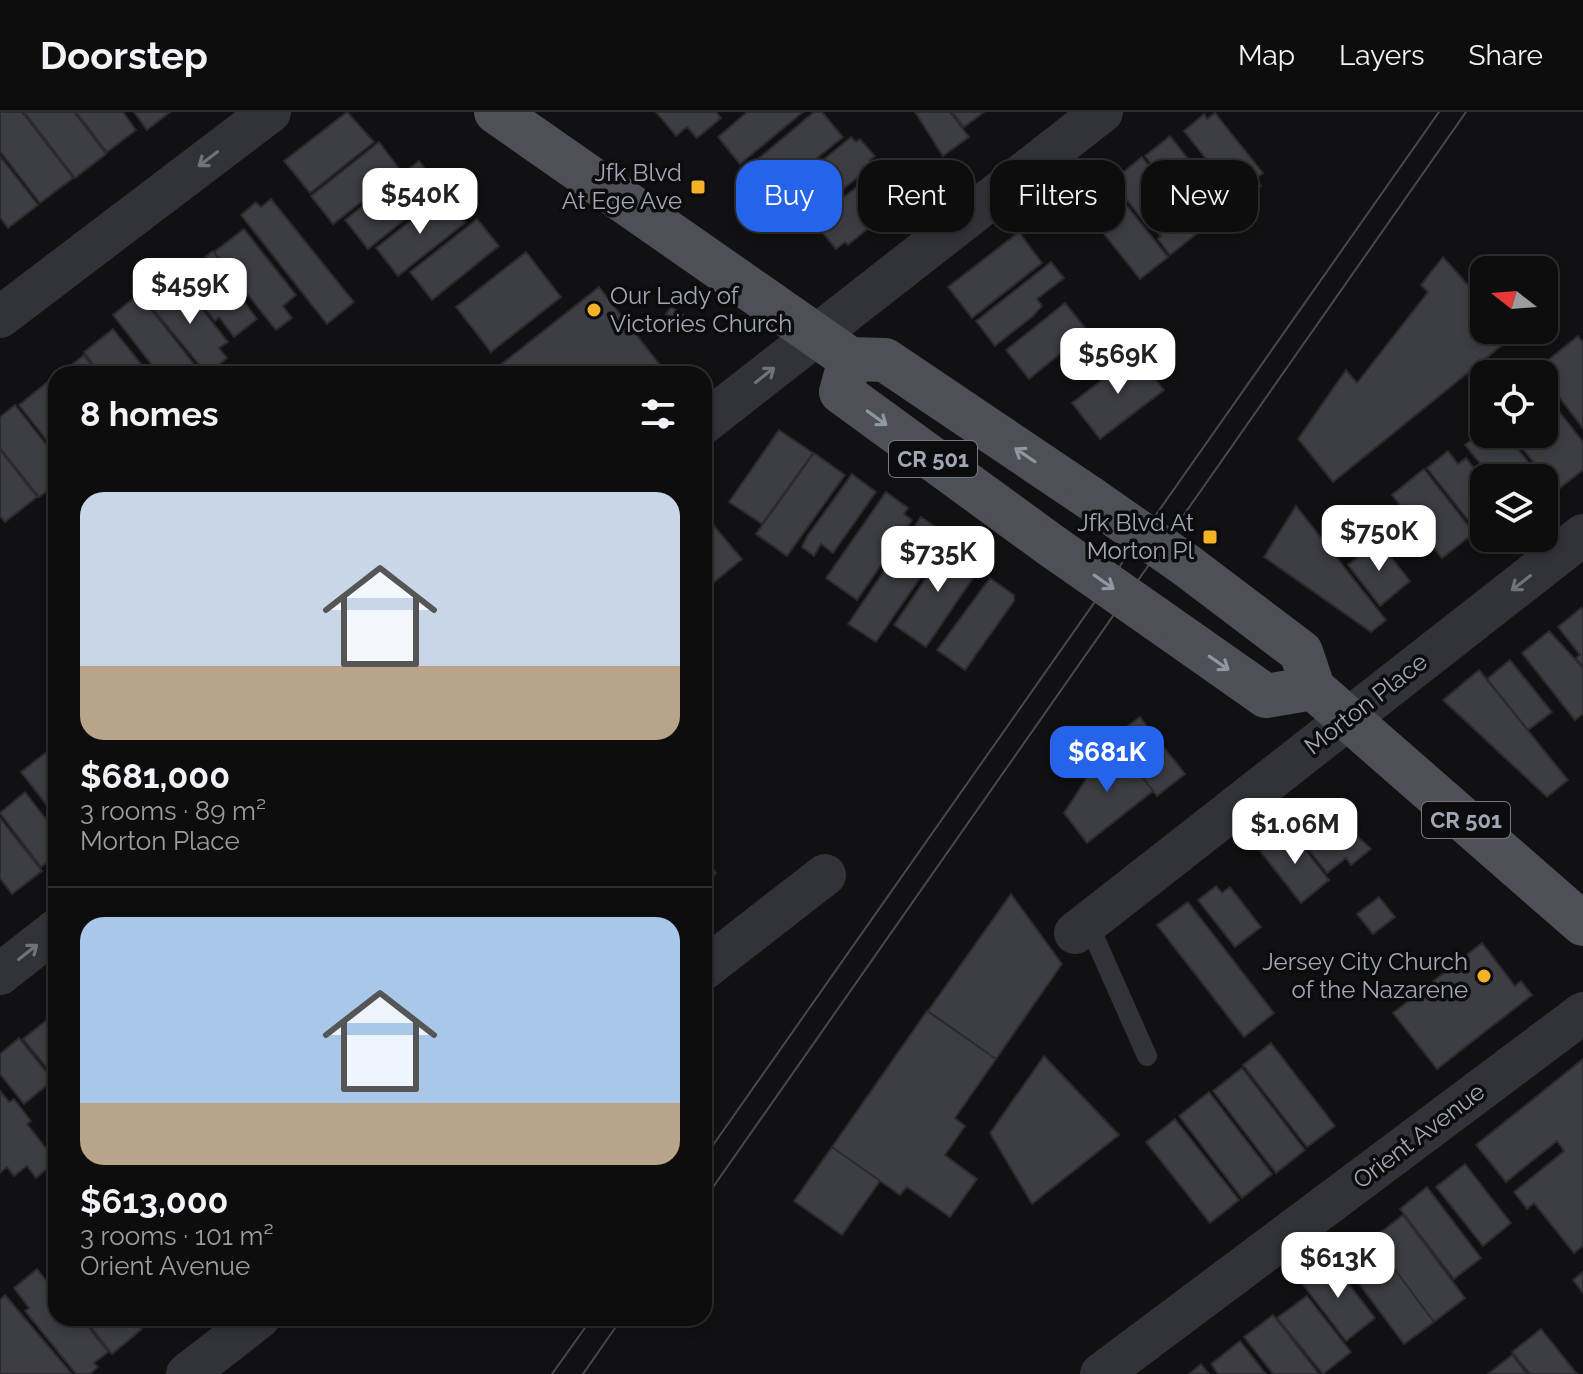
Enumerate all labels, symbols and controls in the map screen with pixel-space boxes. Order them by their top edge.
text: Doorstep [40,33,208,78]
text: Map [1238,39,1295,72]
text: Layers [1339,39,1425,72]
text: Share [1469,39,1543,72]
one-way arrow [198,151,219,168]
place label: Jfk Blvd At Ege Ave [562,158,682,215]
chip: Buy [736,160,842,232]
chip: Rent [858,160,974,232]
chip: Filters [990,160,1125,232]
chip: New [1141,160,1258,232]
pin: $540K [364,168,476,236]
marker: Jfk Blvd At Ege Ave [689,178,707,196]
text: $540K [380,179,460,209]
north arrow [1470,256,1558,344]
map controls [1470,256,1558,552]
pin: $459K [134,258,246,326]
text: $459K [151,269,229,299]
place label: Our Lady of Victories Church [610,281,792,338]
marker: Our Lady of Victories Church [585,301,603,319]
pin: $569K [1062,328,1174,396]
text: $569K [1078,339,1158,369]
button: locate [1470,360,1558,448]
one-way arrow [754,366,775,383]
icon: filters [636,392,680,436]
text: 8 homes [80,394,219,434]
one-way arrow [866,409,887,426]
road number: CR 501 [889,441,977,477]
one-way arrow [1014,446,1037,462]
button: layers [1470,464,1558,552]
pin: $750K [1323,505,1435,573]
place label: Jfk Blvd At Morton Pl [1077,508,1194,565]
text: $750K [1340,516,1418,546]
pin: $735K [882,526,994,594]
marker: Jfk Blvd At Morton Pl [1201,528,1219,546]
text: $735K [899,537,977,567]
icon: home [308,544,452,688]
one-way arrow [1092,574,1114,590]
one-way arrow [1511,574,1532,591]
street label: Morton Place [1299,647,1433,760]
one-way arrow [1207,655,1229,671]
pin: $681K [1051,726,1163,794]
text: $681K [1068,737,1146,767]
text: $681,000 [80,756,230,796]
text: 3 rooms · 89 m² [80,796,266,826]
pin: $1.06M [1230,798,1360,866]
road number: CR 501 [1422,802,1510,838]
text: $1.06M [1250,809,1340,839]
text: Morton Place [80,826,240,856]
one-way arrow [17,943,38,961]
place label: Jersey City Church of the Nazarene [1262,947,1468,1004]
marker: Jersey City Church of the Nazarene [1475,967,1493,985]
icon: home [308,969,452,1113]
street label: Orient Avenue [1347,1077,1490,1194]
text: $613,000 [80,1181,228,1221]
text: 3 rooms · 101 m² [80,1221,274,1251]
pin: $613K [1282,1232,1394,1300]
text: $613K [1299,1243,1377,1273]
text: Orient Avenue [80,1251,250,1281]

